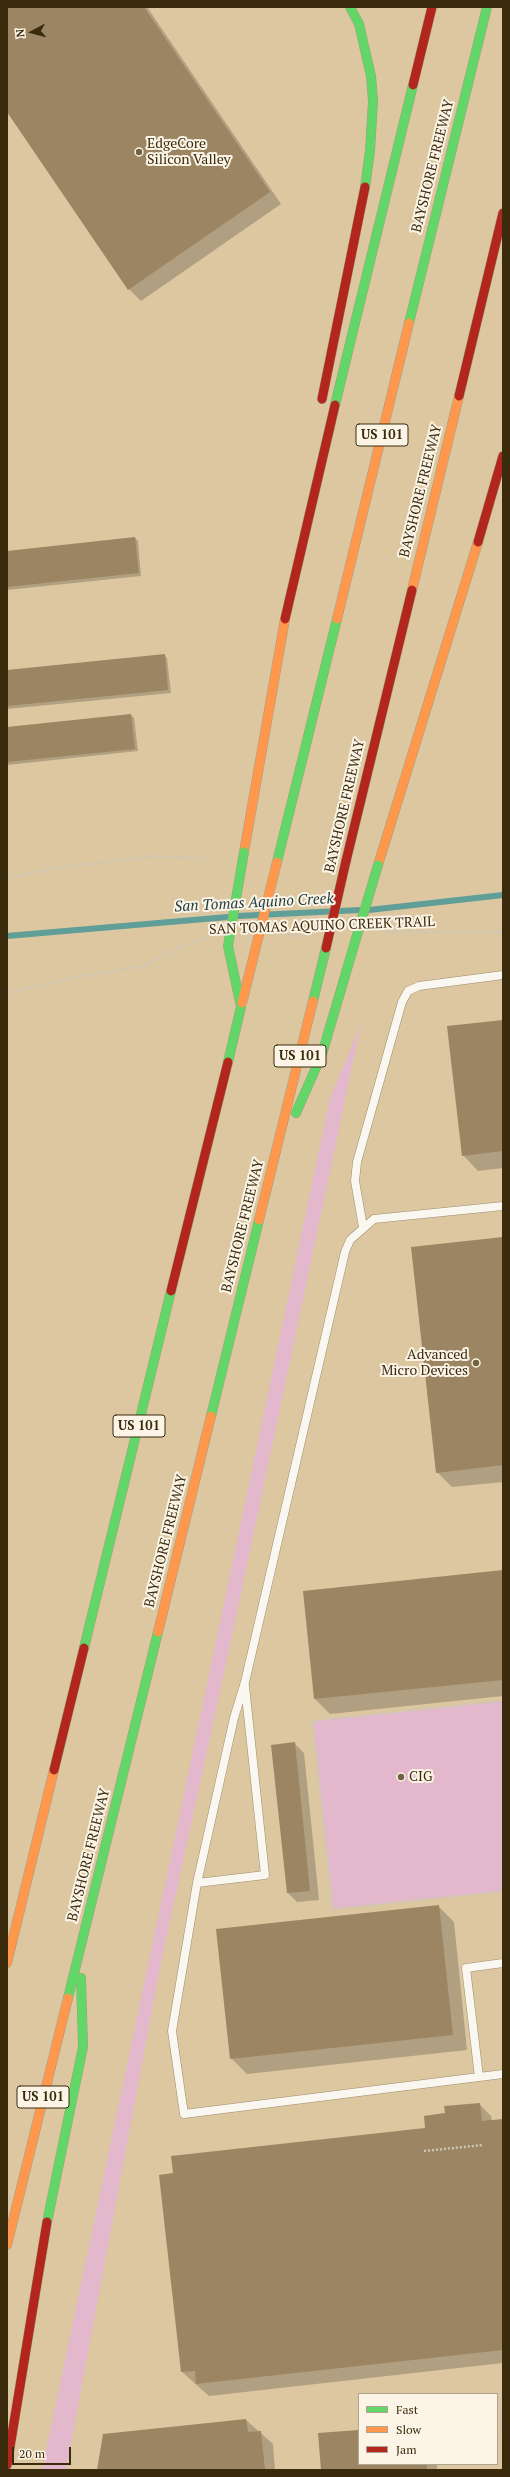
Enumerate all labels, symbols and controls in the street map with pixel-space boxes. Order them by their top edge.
north arrow [12,12,52,52]
text: N [13,28,27,38]
street label: BAYSHORE FREEWAY [408,98,458,234]
place label: EdgeCore Silicon Valley [147,136,231,168]
marker: EdgeCore Silicon Valley [134,147,144,157]
street label: BAYSHORE FREEWAY [396,423,446,559]
road number: US 101 [356,424,408,446]
street label: BAYSHORE FREEWAY [321,738,369,874]
water label: San Tomas Aquino Creek [174,890,334,916]
street label: SAN TOMAS AQUINO CREEK TRAIL [209,914,435,938]
road number: US 101 [274,1045,326,1067]
street label: BAYSHORE FREEWAY [218,1158,268,1294]
place label: Advanced Micro Devices [381,1347,468,1380]
marker: Advanced Micro Devices [471,1358,481,1368]
road number: US 101 [113,1415,165,1437]
street label: BAYSHORE FREEWAY [141,1473,191,1609]
place label: CIG [409,1769,433,1785]
marker: CIG [396,1772,406,1782]
street label: BAYSHORE FREEWAY [64,1787,114,1923]
road number: US 101 [17,2086,69,2108]
legend [358,2393,498,2465]
text: Fast [396,2402,418,2417]
text: Slow [396,2422,421,2437]
scale bar [14,2439,73,2465]
text: Jam [396,2442,417,2457]
text: 20 m [19,2446,45,2461]

